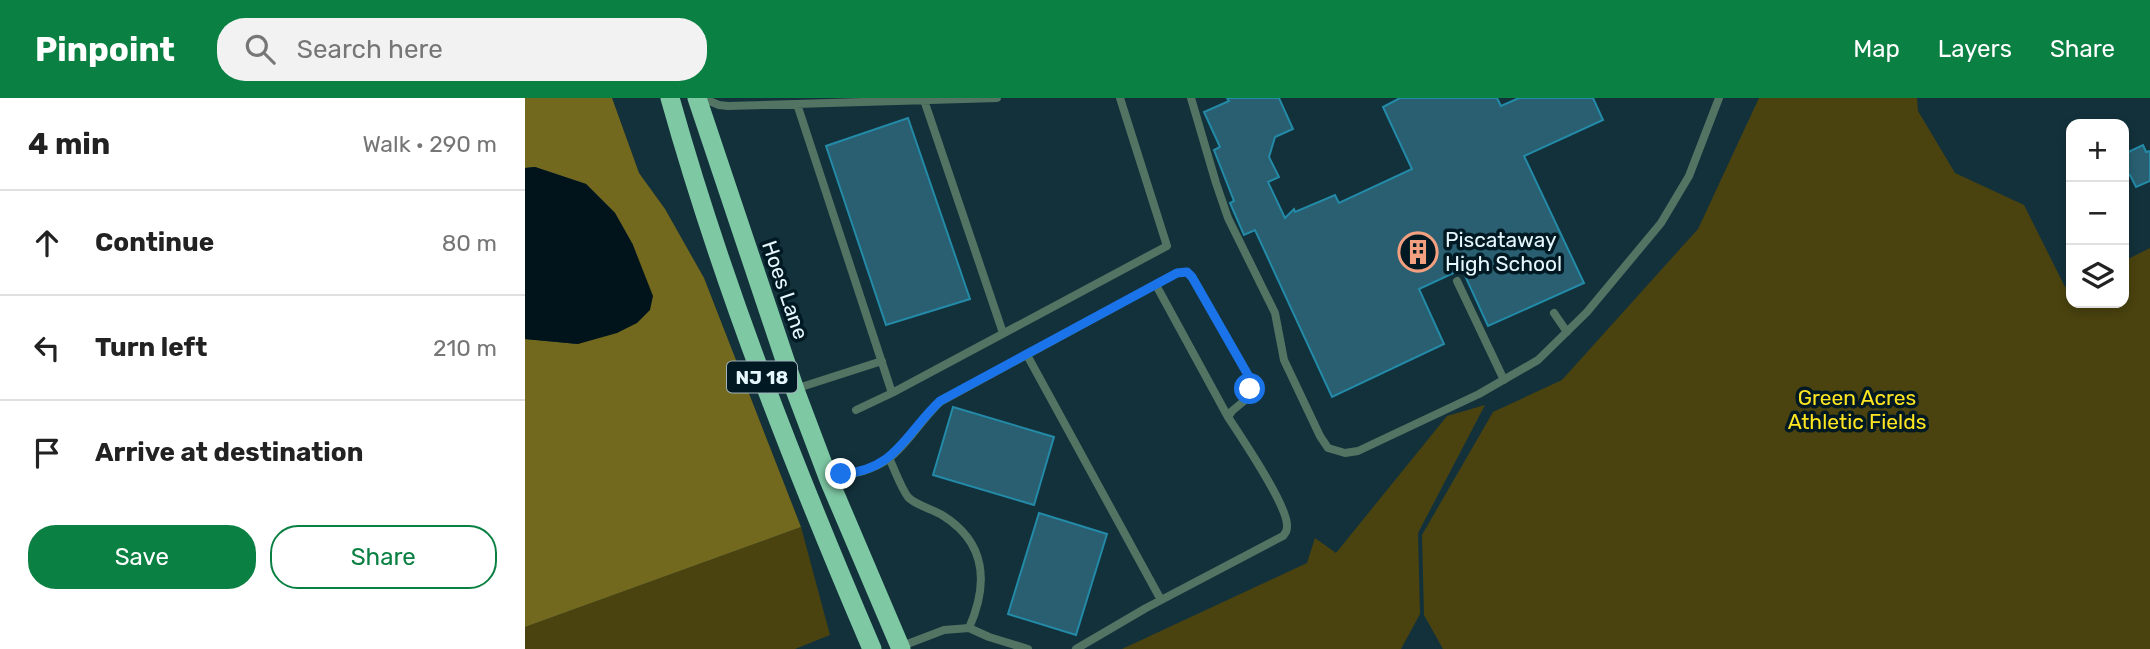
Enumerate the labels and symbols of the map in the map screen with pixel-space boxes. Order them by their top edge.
place label: Piscataway High School [1445,227,1562,276]
building icon: Piscataway High School [1397,231,1439,273]
street label: Hoes Lane [757,237,814,342]
road number: NJ 18 [727,362,797,392]
route start [1234,373,1265,404]
park label: Green Acres Athletic Fields [1788,385,1926,434]
route end [825,458,856,489]

